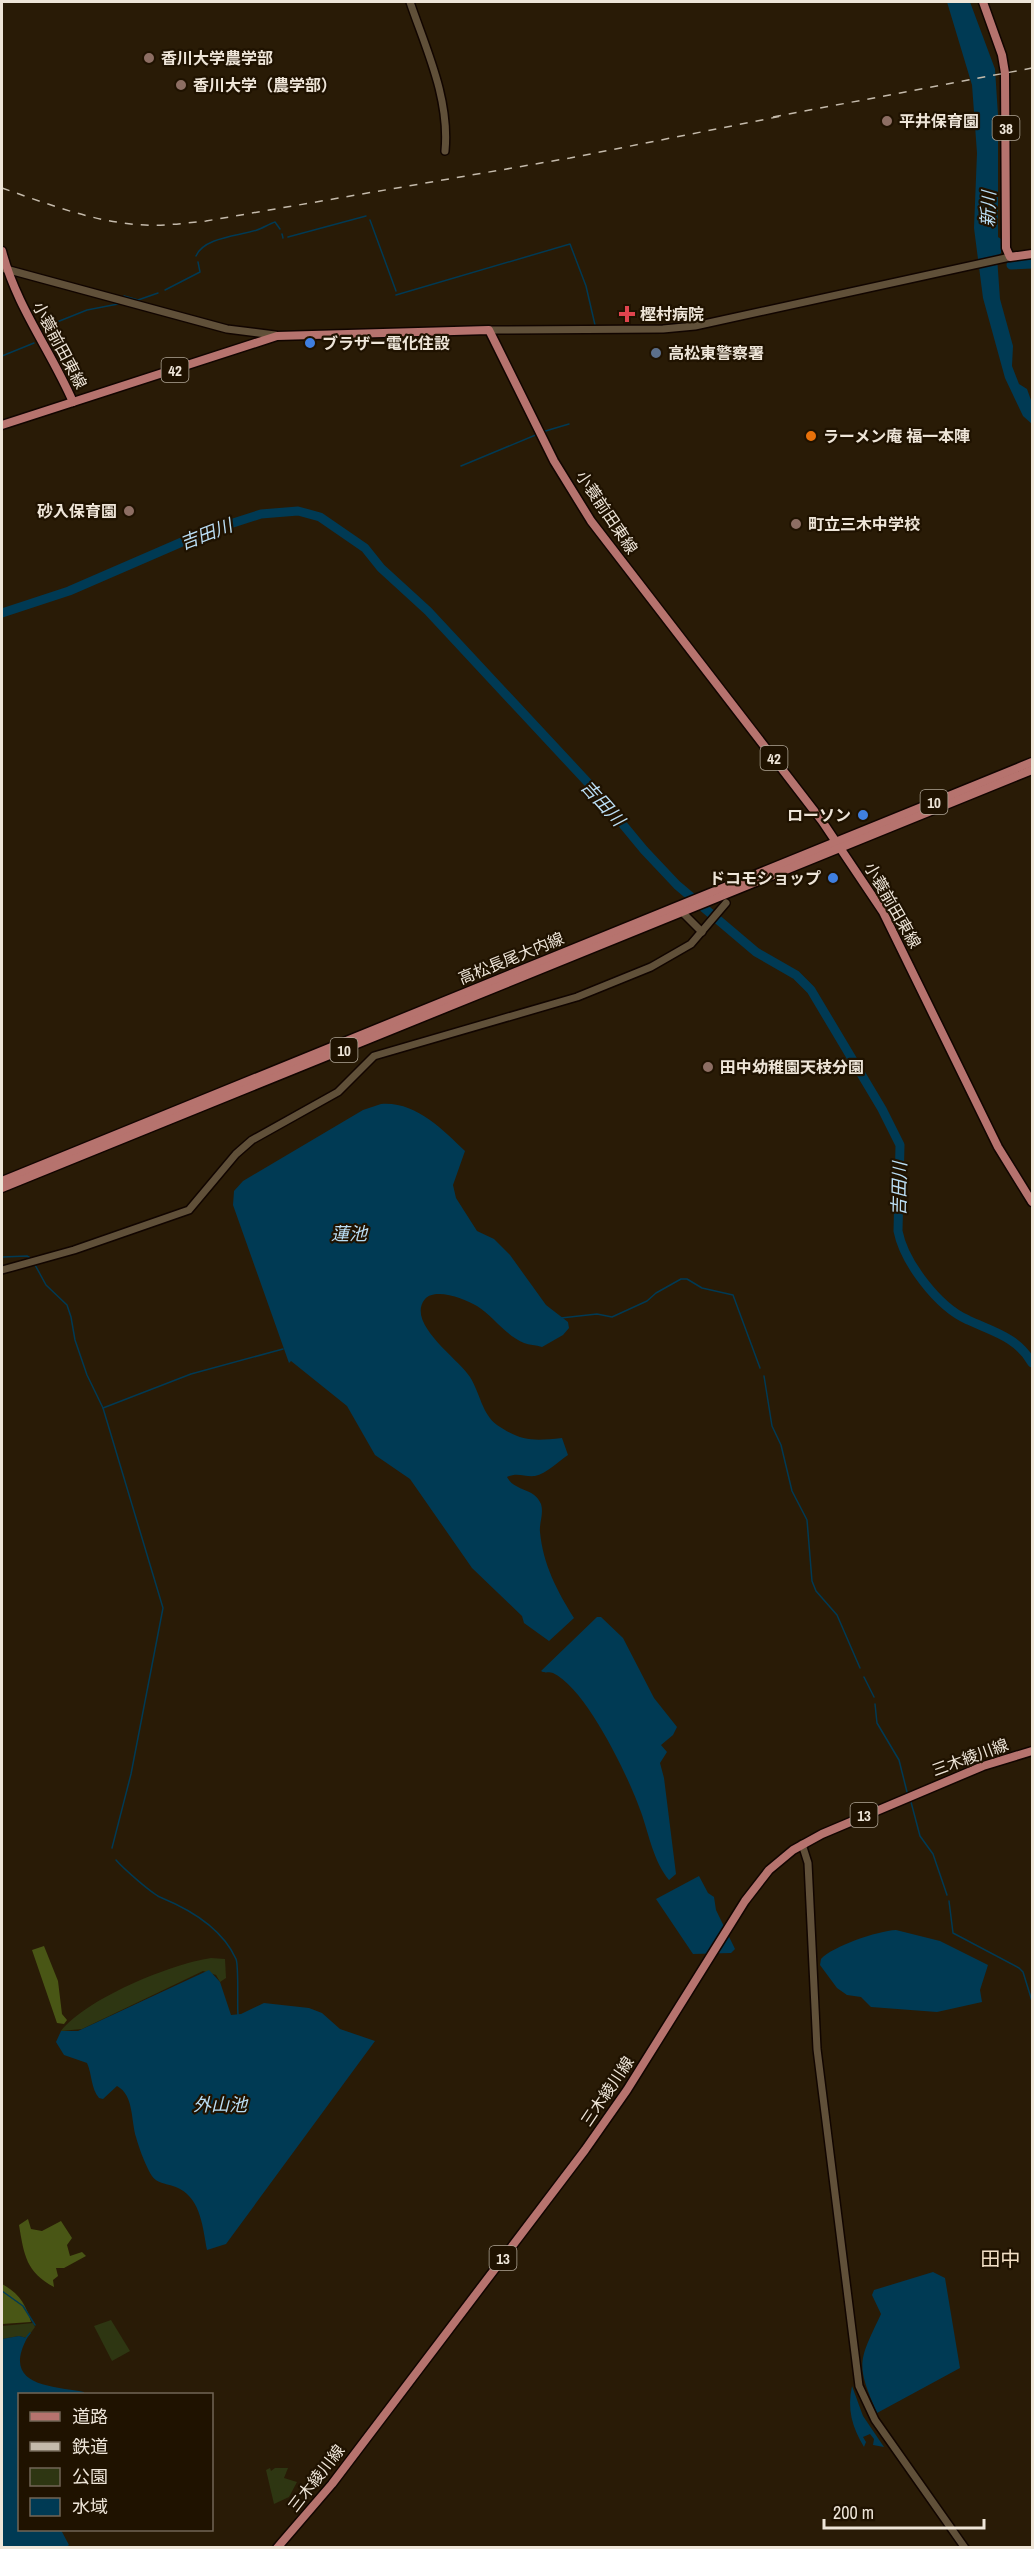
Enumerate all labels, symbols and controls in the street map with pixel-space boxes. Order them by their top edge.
place label: 香川大学農学部 [161,47,273,69]
marker: 香川大学農学部 [142,51,156,65]
place label: 香川大学（農学部） [193,74,337,96]
marker: 香川大学（農学部） [174,78,188,92]
place label: 平井保育園 [899,110,979,132]
marker: 平井保育園 [880,114,894,128]
road number: 38 [992,116,1020,140]
water label: 新川 [975,189,1001,227]
street label: 小蓑前田東線 [28,297,92,393]
place label: 樫村病院 [640,303,704,325]
marker: 樫村病院 [618,305,636,323]
place label: ブラザー電化住設 [322,332,450,354]
marker: ブラザー電化住設 [303,336,317,350]
place label: 高松東警察署 [668,342,764,364]
marker: 高松東警察署 [649,346,663,360]
road number: 42 [162,358,188,382]
place label: ラーメン庵 福一本陣 [823,425,970,447]
marker: ラーメン庵 福一本陣 [804,429,818,443]
street label: 小蓑前田東線 [571,466,643,558]
place label: 砂入保育園 [37,500,117,522]
marker: 砂入保育園 [122,504,136,518]
water label: 吉田川 [176,512,238,555]
place label: 町立三木中学校 [808,513,920,535]
marker: 町立三木中学校 [789,517,803,531]
road number: 42 [760,746,788,770]
water label: 吉田川 [576,775,632,833]
road number: 10 [920,790,948,814]
place label: ローソン [787,804,851,826]
marker: ローソン [856,808,870,822]
street label: 小蓑前田東線 [859,858,927,952]
place label: ドコモショップ [709,867,821,889]
marker: ドコモショップ [826,871,840,885]
street label: 高松長尾大内線 [455,927,567,989]
road number: 10 [330,1038,358,1062]
place label: 田中幼稚園天枝分園 [720,1056,864,1078]
marker: 田中幼稚園天枝分園 [701,1060,715,1074]
water label: 吉田川 [886,1160,912,1216]
water label: 蓮池 [331,1221,369,1246]
street label: 三木綾川線 [929,1733,1011,1781]
road number: 13 [850,1803,878,1827]
street label: 三木綾川線 [576,2052,638,2130]
water label: 外山池 [193,2092,249,2117]
district label: 田中 [980,2245,1020,2272]
road number: 13 [490,2246,516,2270]
legend [18,2393,213,2531]
text: 道路 [72,2404,108,2429]
text: 鉄道 [72,2434,108,2459]
street label: 三木綾川線 [283,2440,349,2516]
text: 公園 [72,2464,108,2489]
scale bar [824,2492,984,2530]
text: 水域 [72,2494,108,2519]
text: 200 m [833,2500,874,2525]

